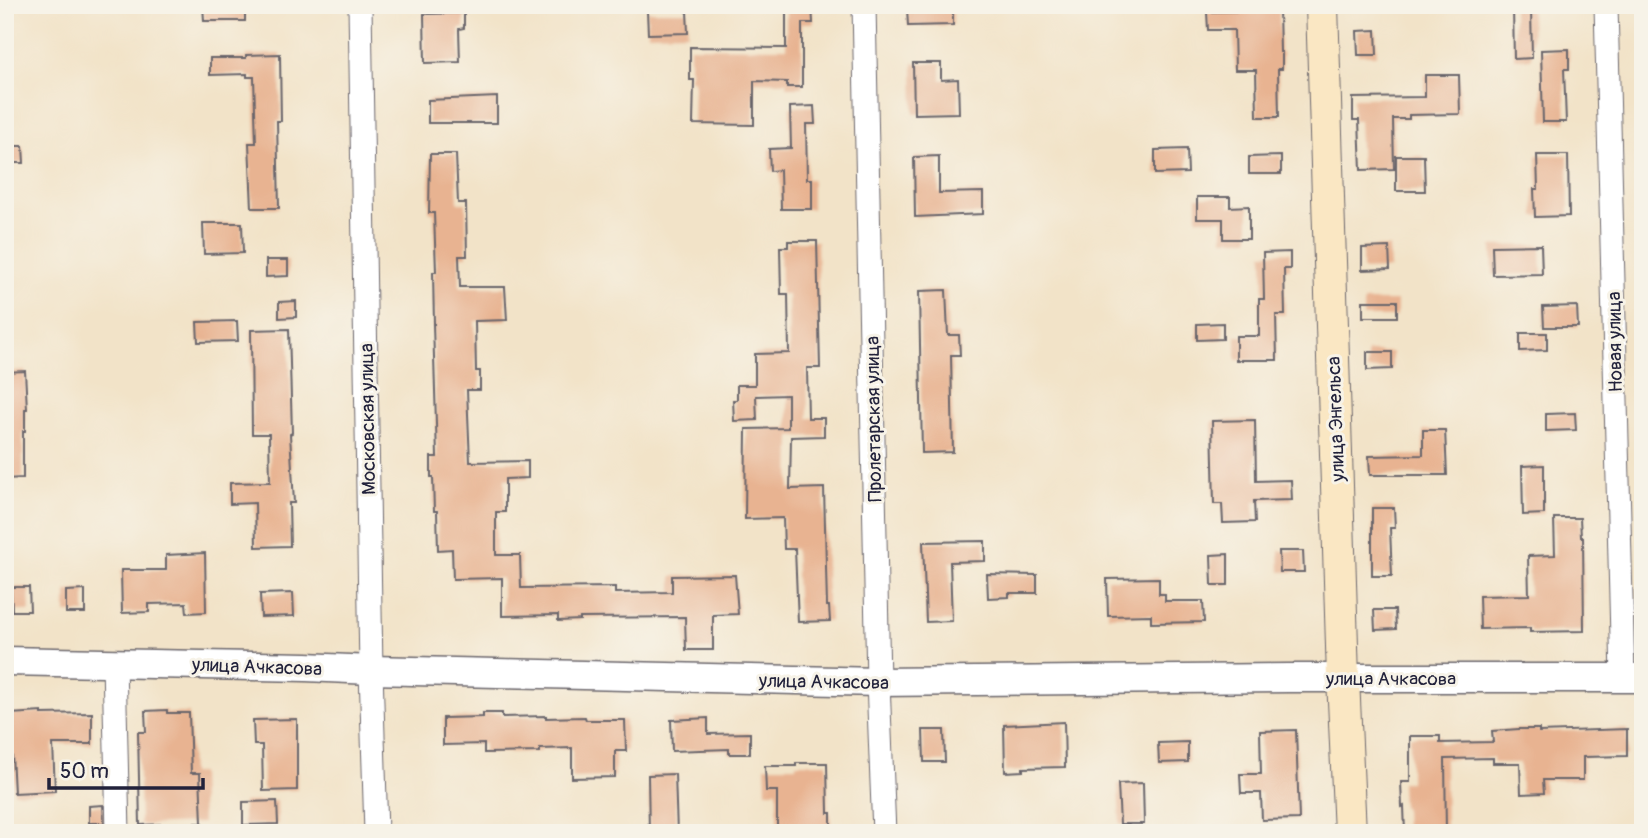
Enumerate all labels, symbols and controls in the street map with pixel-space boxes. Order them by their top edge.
street label: Новая улица [1602,291,1628,393]
street label: Пролетарская улица [861,336,887,502]
street label: Московская улица [355,343,381,495]
street label: улица Энгельса [1322,356,1350,483]
street label: улица Ачкасова [191,653,323,681]
street label: улица Ачкасова [1325,667,1456,691]
street label: улица Ачкасова [758,669,889,695]
scale bar [49,747,203,791]
text: 50 m [60,758,109,785]

